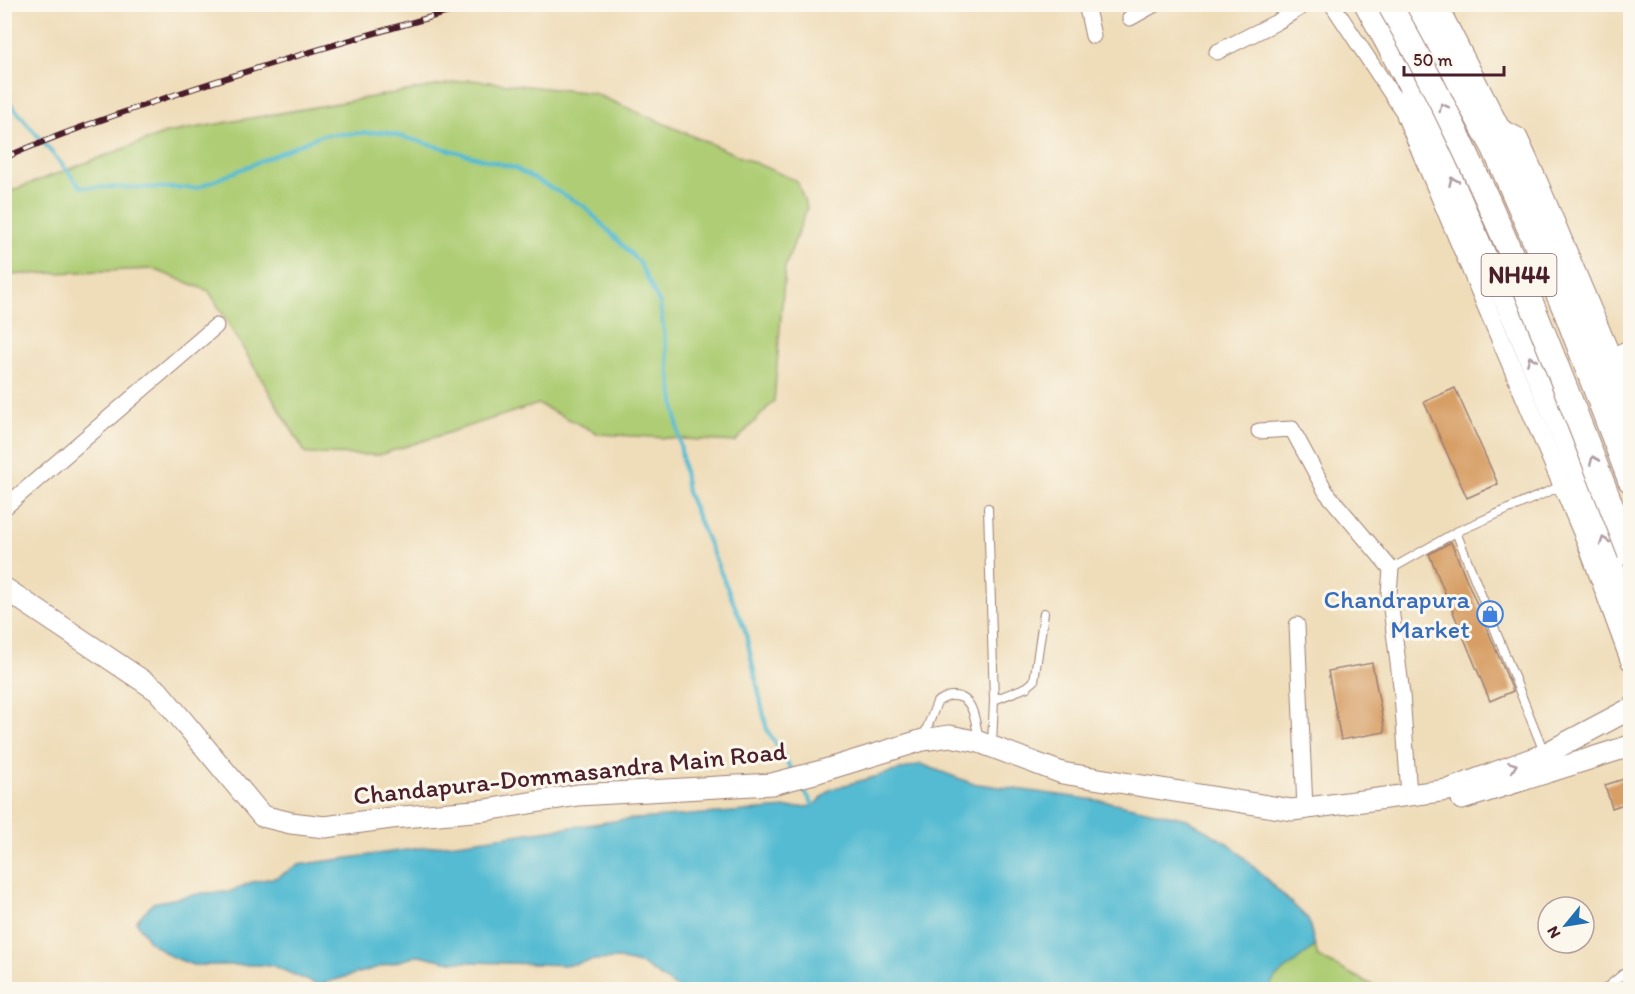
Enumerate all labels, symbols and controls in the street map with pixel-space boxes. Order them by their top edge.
scale bar [1404,39,1504,77]
text: 50 m [1413,49,1453,71]
one-way arrow [1439,102,1451,113]
one-way arrow [1448,176,1460,187]
road number: NH44 [1482,254,1556,296]
one-way arrow [1526,355,1538,366]
one-way arrow [1588,455,1601,466]
one-way arrow [1599,536,1611,546]
place label: Chandrapura Market [1323,583,1470,645]
shop icon: Chandrapura Market [1475,599,1505,629]
street label: Chandapura-Dommasandra Main Road [352,734,789,812]
one-way arrow [1507,760,1518,773]
north arrow [1536,895,1596,955]
text: N [1543,923,1564,942]

